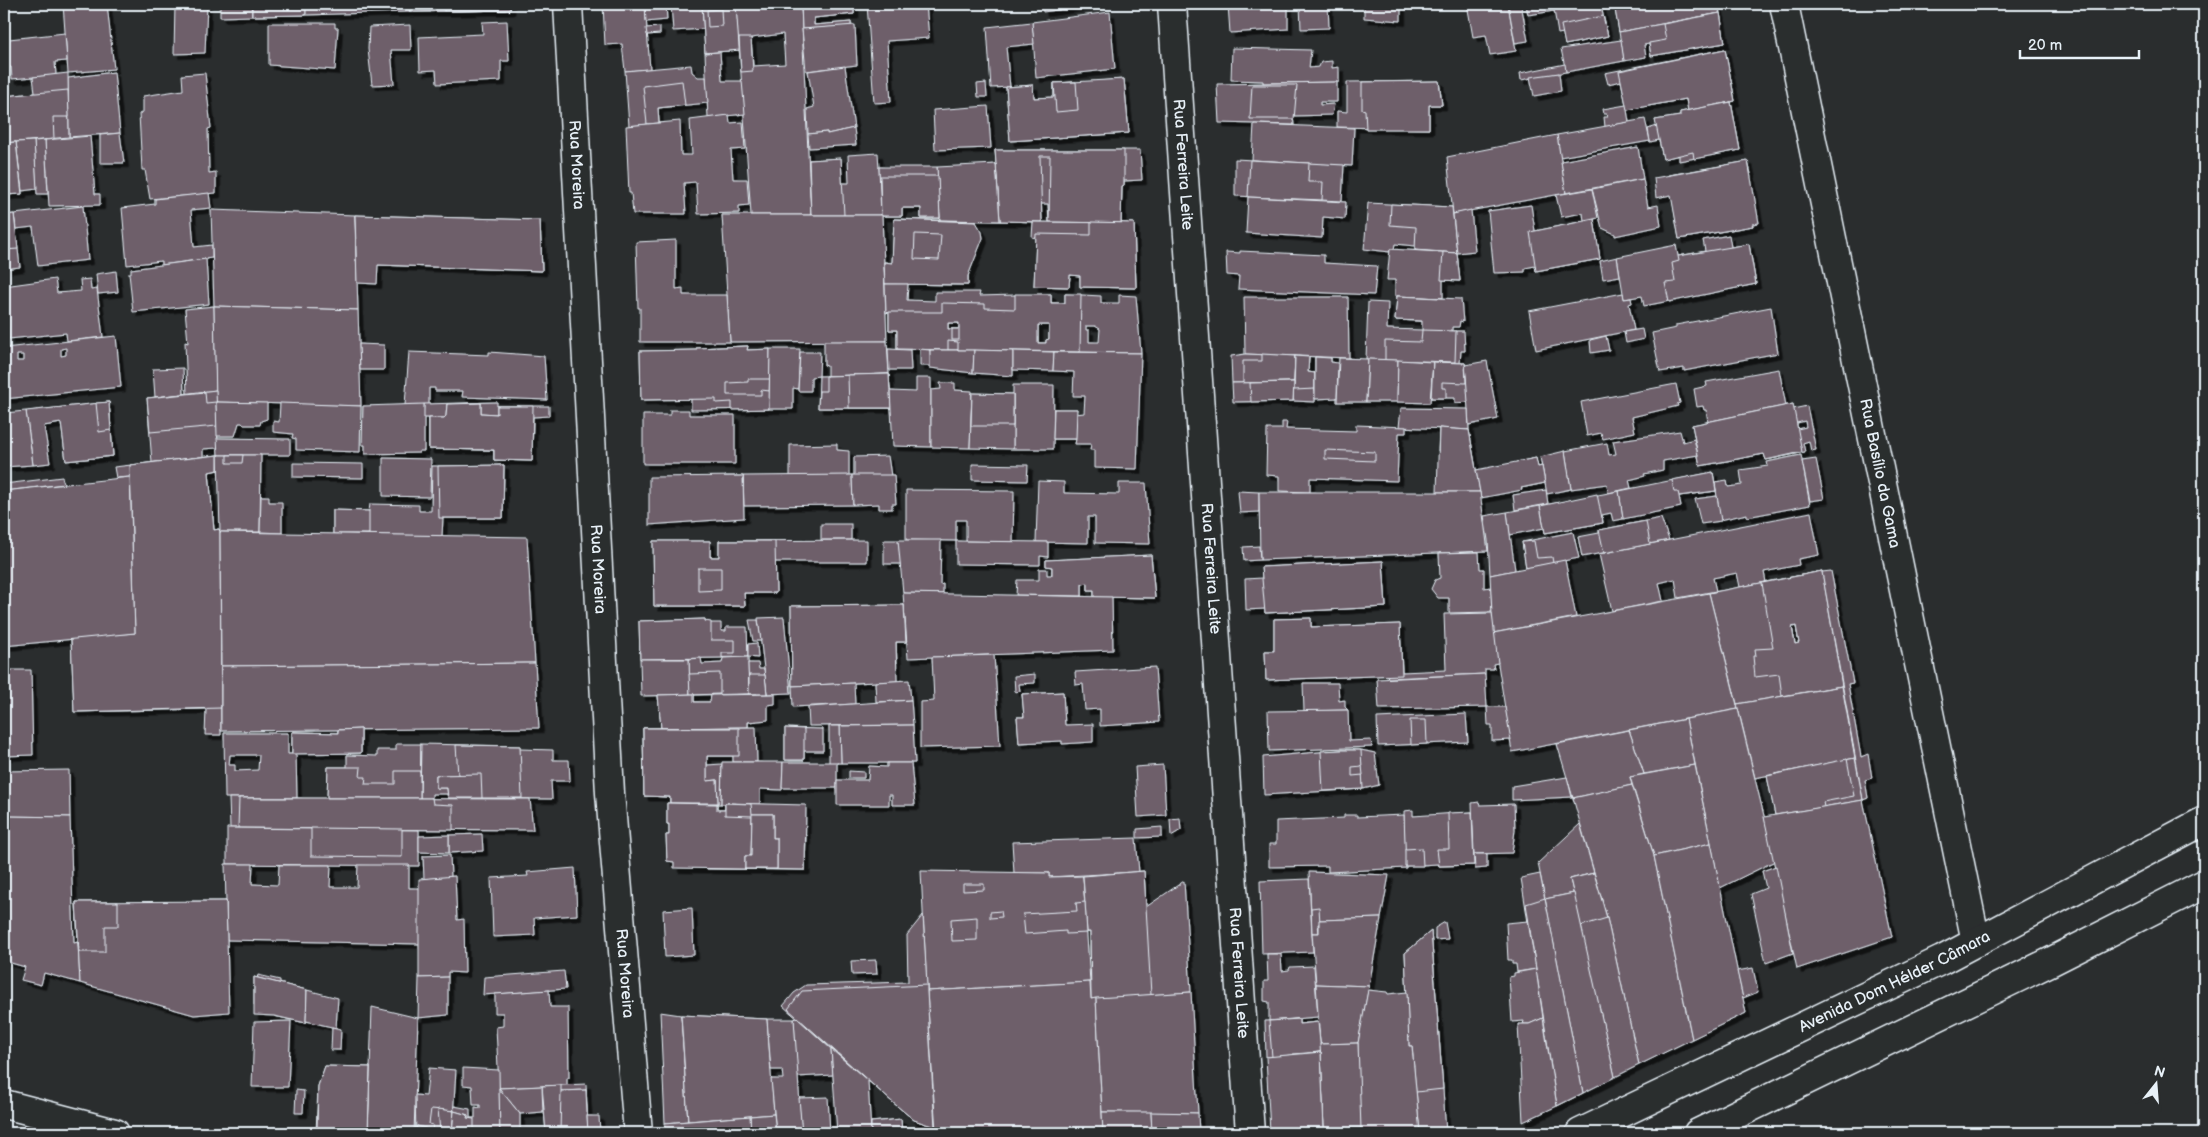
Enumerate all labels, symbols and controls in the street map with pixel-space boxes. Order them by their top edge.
scale bar [2020,28,2139,60]
text: 20 m [2028,36,2062,55]
street label: Rua Ferreira Leite [1169,98,1197,231]
street label: Rua Moreira [565,119,588,210]
street label: Rua Basílio da Gama [1855,397,1905,550]
street label: Rua Ferreira Leite [1197,502,1225,635]
street label: Rua Moreira [586,524,610,615]
street label: Rua Ferreira Leite [1225,906,1253,1039]
street label: Avenida Dom Hélder Câmara [1796,927,1993,1037]
street label: Rua Moreira [612,928,638,1019]
north arrow [2130,1060,2180,1110]
text: N [2152,1062,2167,1082]

